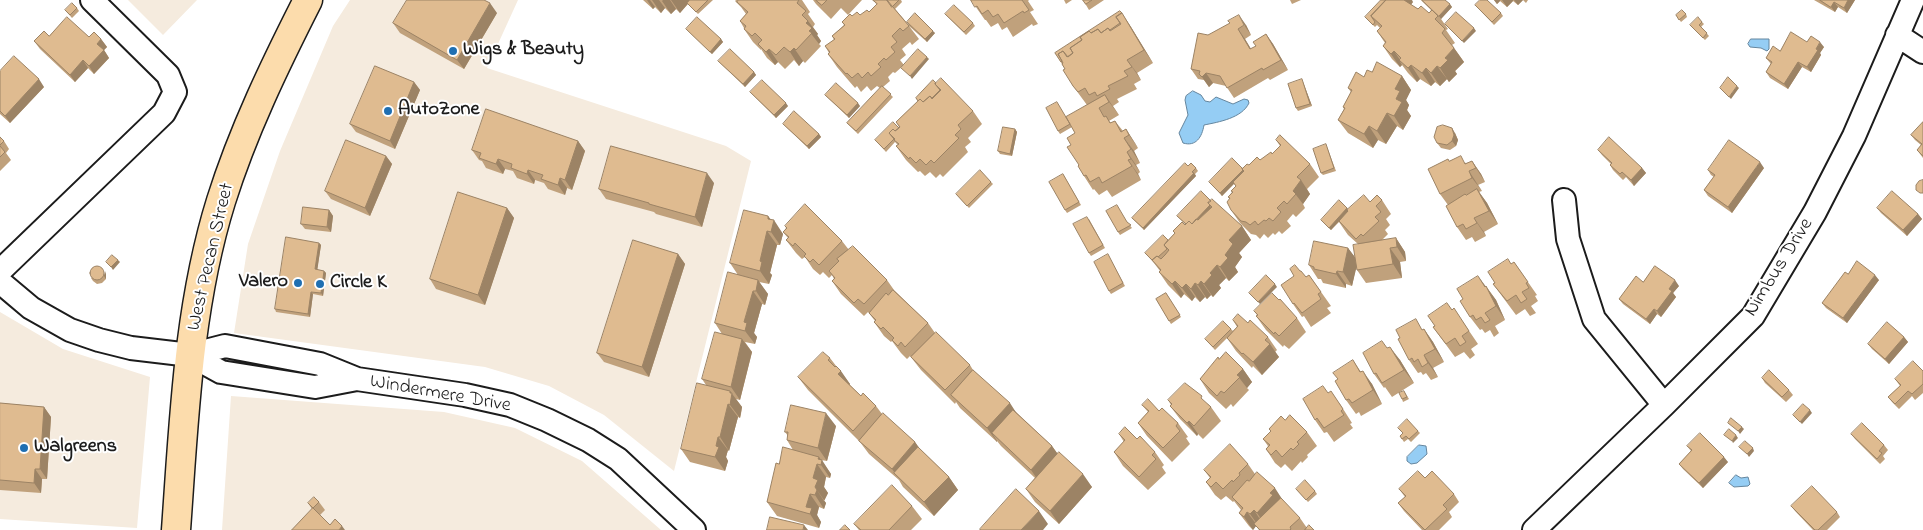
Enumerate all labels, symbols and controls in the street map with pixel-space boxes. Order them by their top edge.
place label: Wigs & Beauty [463,39,584,63]
marker: Wigs & Beauty [447,45,459,57]
place label: AutoZone [398,99,479,123]
marker: AutoZone [382,105,394,117]
street label: West Pecan Street [183,181,241,333]
street label: Nimbus Drive [1740,214,1820,322]
place label: Valero [239,271,288,295]
place label: Circle K [330,272,387,296]
marker: Valero [292,277,304,289]
marker: Circle K [314,278,326,290]
street label: Windermere Drive [368,371,512,419]
place label: Walgreens [34,436,117,460]
marker: Walgreens [18,442,30,454]

